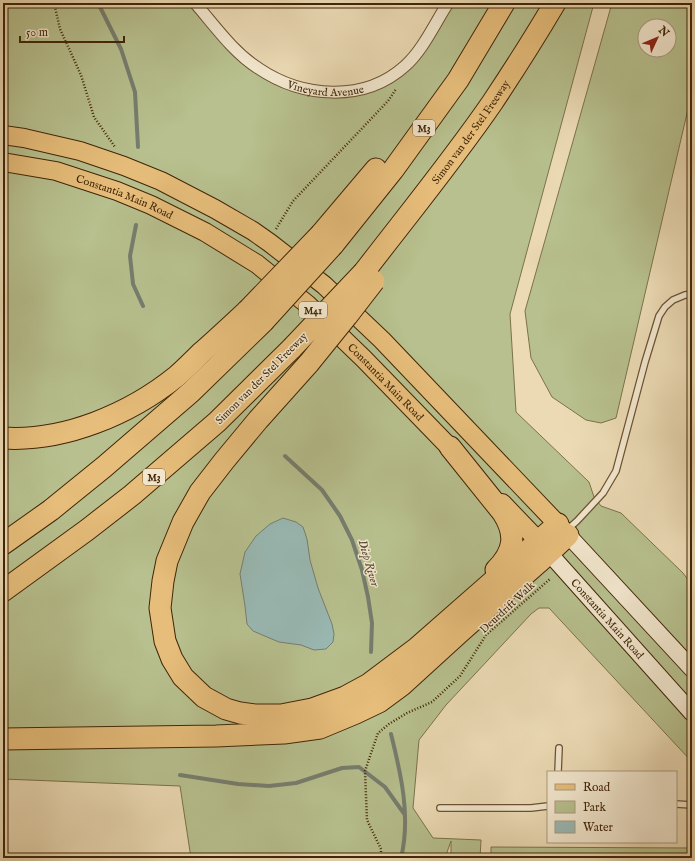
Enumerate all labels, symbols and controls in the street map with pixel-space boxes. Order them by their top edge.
scale bar [20,18,124,44]
north arrow [637,18,677,58]
text: N [654,23,672,40]
text: 50 m [26,25,48,40]
street label: Vineyard Avenue [284,77,365,100]
street label: Simon van der Stel Freeway [429,77,514,187]
road number: M3 [413,120,435,136]
street label: Constantia Main Road [74,172,175,223]
road number: M41 [299,302,327,318]
street label: Simon van der Stel Freeway [213,329,311,428]
street label: Constantia Main Road [344,341,426,424]
road number: M3 [143,469,165,485]
water label: Diep River [355,538,383,589]
street label: Constantia Main Road [567,576,647,662]
street label: Deurdrift Walk [477,579,538,637]
legend [547,771,677,843]
text: Road [583,780,611,795]
text: Park [583,800,606,815]
text: Water [583,820,614,835]

